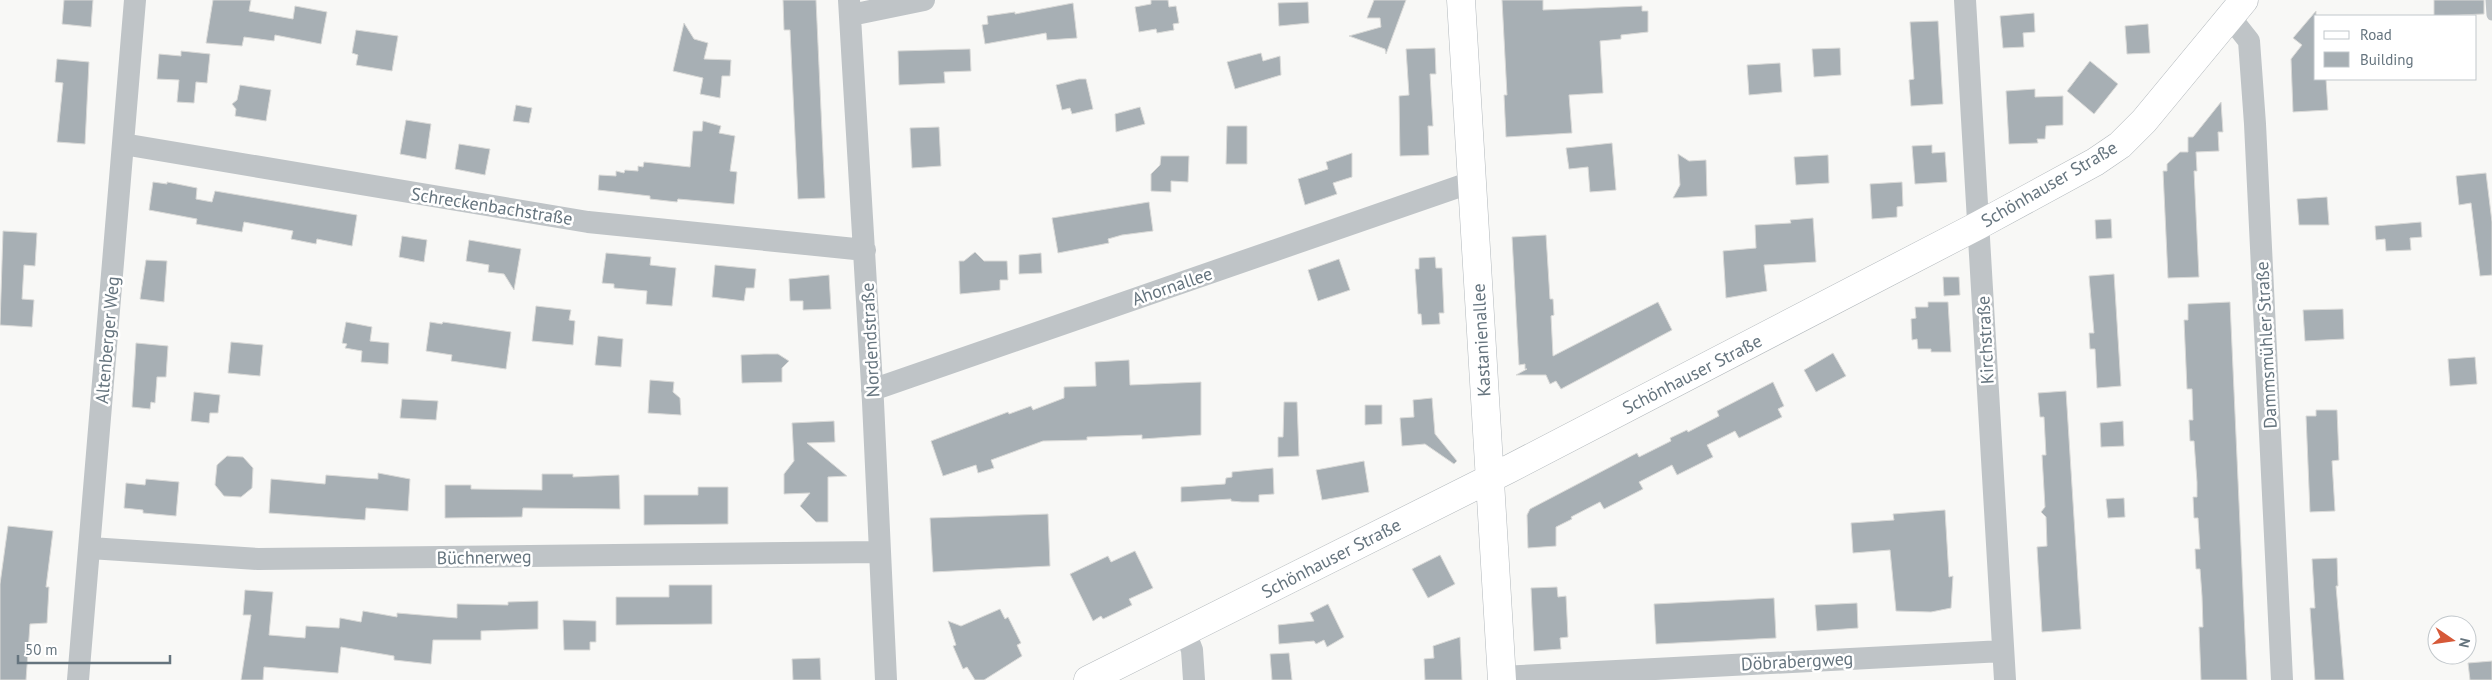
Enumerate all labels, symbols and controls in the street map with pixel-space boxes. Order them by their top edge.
legend [2314,15,2477,80]
text: Road [2360,25,2392,44]
text: Building [2360,50,2414,69]
street label: Schönhauser Straße [1977,136,2121,232]
street label: Schreckenbachstraße [410,182,574,230]
street label: Dammsmühler Straße [2250,261,2282,429]
street label: Ahornallee [1129,262,1215,310]
street label: Altenberger Weg [90,275,124,405]
street label: Nordendstraße [856,282,884,398]
street label: Kastanienallee [1467,283,1495,397]
street label: Kirchstraße [1971,295,1999,385]
street label: Schönhauser Straße [1618,329,1766,419]
street label: Schönhauser Straße [1257,513,1405,603]
street label: Büchnerweg [436,545,532,569]
north arrow [2427,615,2477,665]
scale bar [18,632,170,664]
text: N [2455,636,2474,649]
text: 50 m [25,640,58,659]
street label: Döbrabergweg [1740,647,1854,675]

